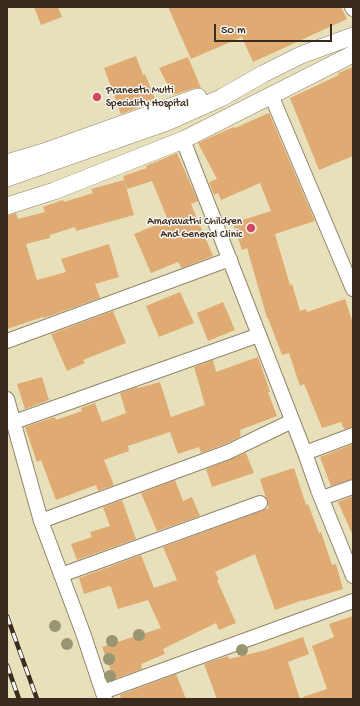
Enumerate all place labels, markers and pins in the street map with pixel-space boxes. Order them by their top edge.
place label: Praneeth Multi Speciality Hospital [106,84,189,110]
marker: Praneeth Multi Speciality Hospital [91,91,103,103]
place label: Amaravathi Children And General Clinic [147,215,242,241]
marker: Amaravathi Children And General Clinic [245,222,257,234]

